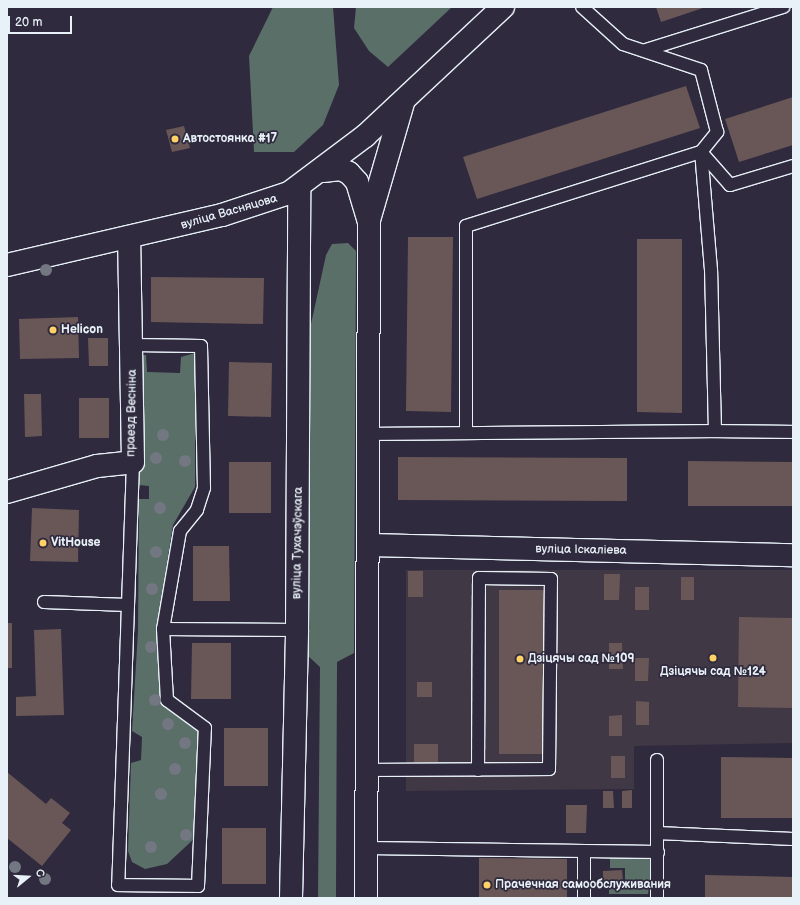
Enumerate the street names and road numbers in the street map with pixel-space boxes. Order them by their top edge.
street label: вуліца Васняцова [179,191,279,233]
street label: праезд Весніна [124,369,140,457]
street label: вуліца Тухачэўскага [290,487,306,599]
street label: вуліца Іскаліева [535,542,627,558]

